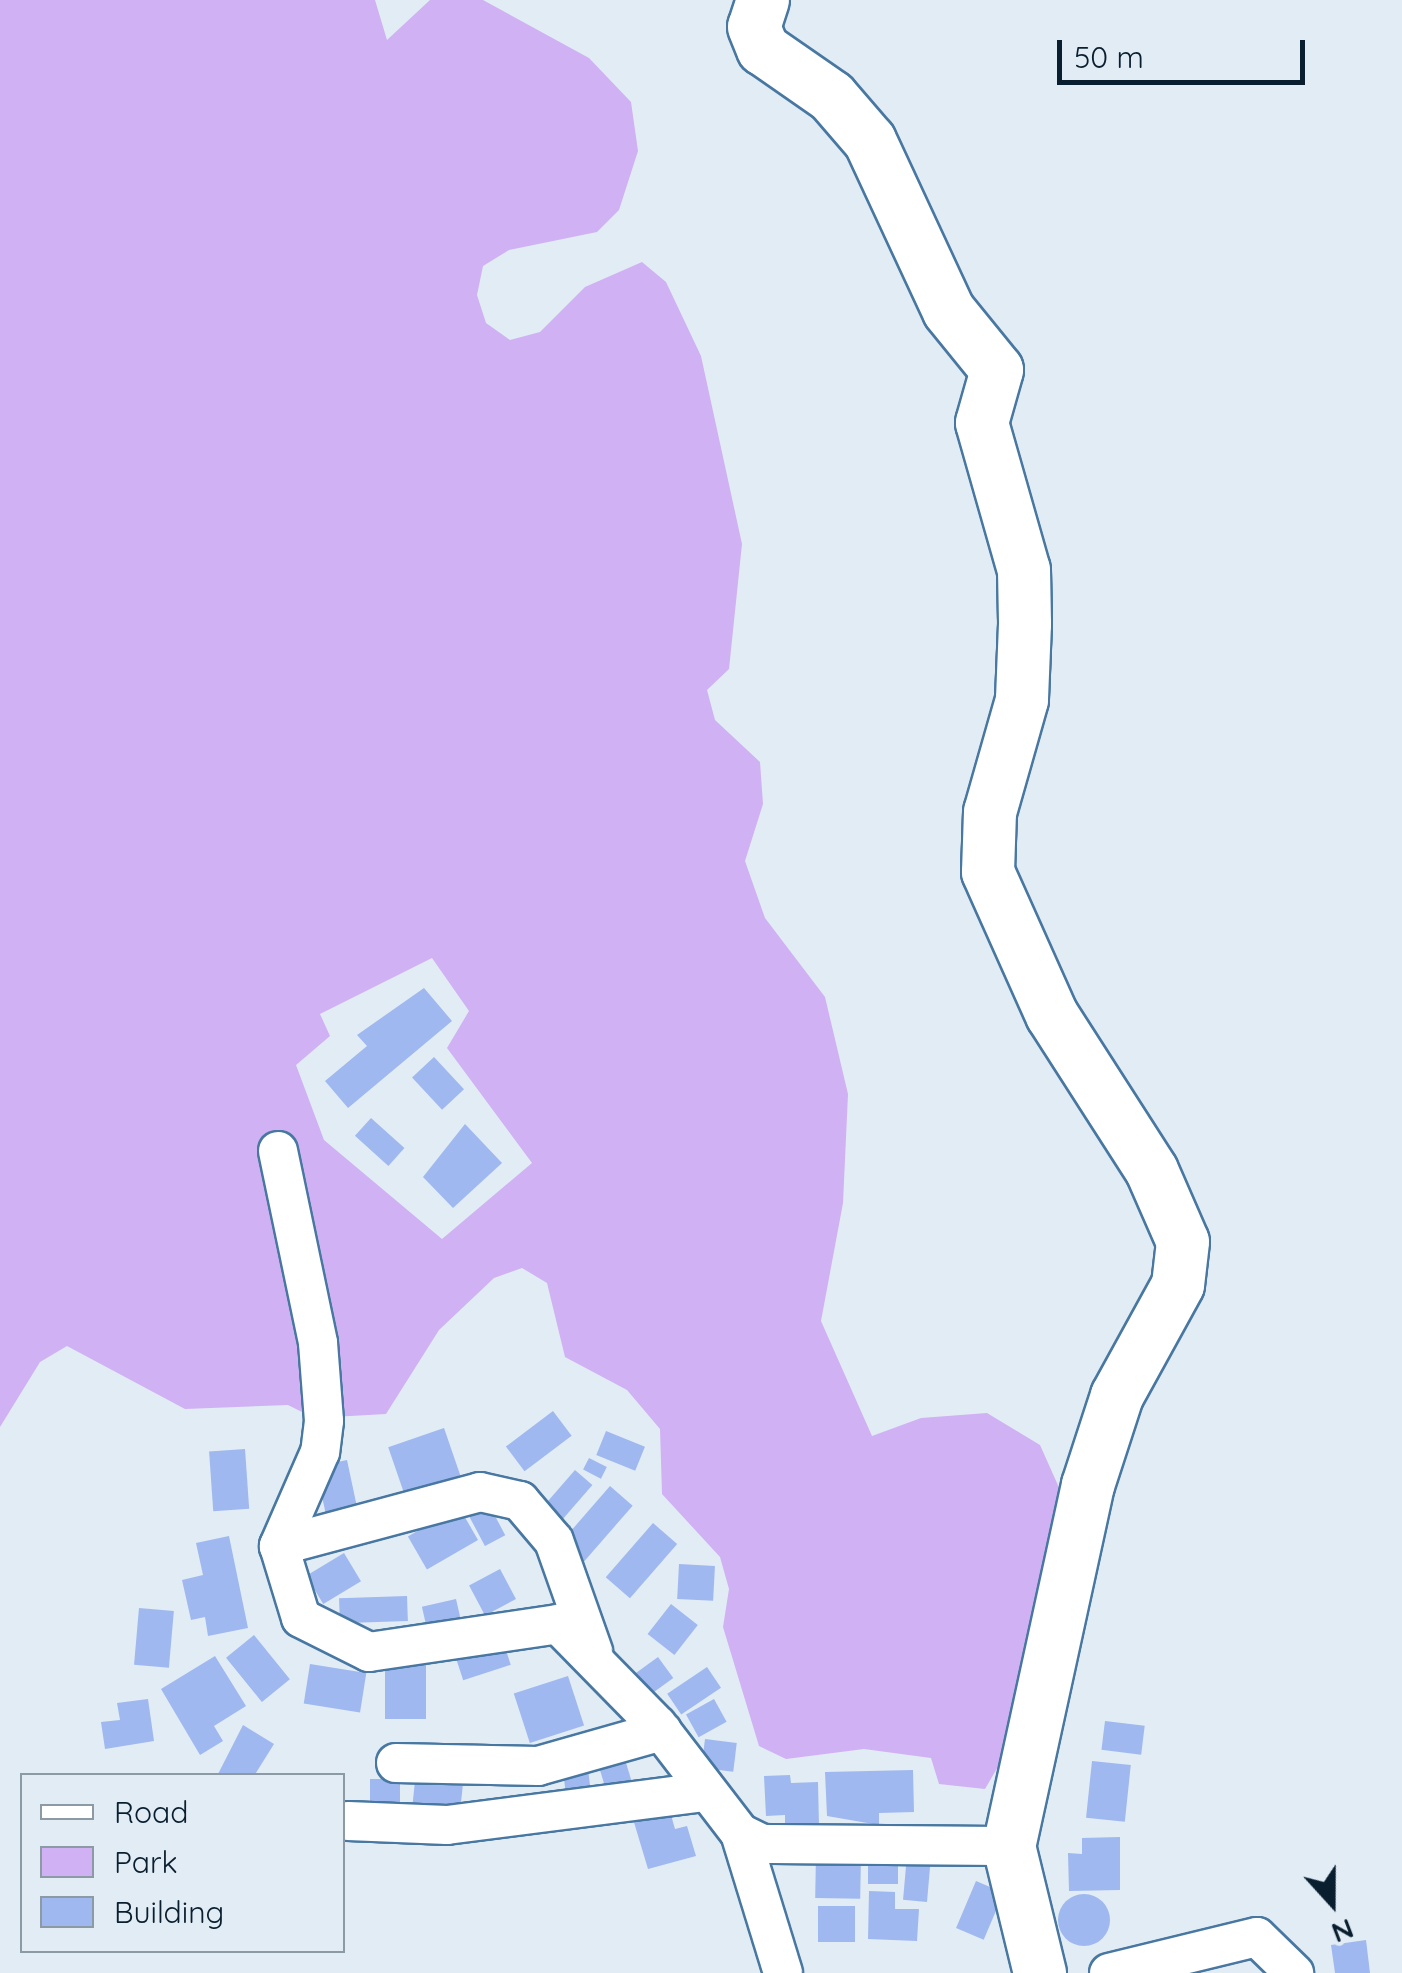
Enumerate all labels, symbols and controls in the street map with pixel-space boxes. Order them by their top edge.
scale bar [1062,20,1310,82]
text: 50 m [1074,38,1144,76]
legend [20,1773,345,1953]
text: Road [114,1793,188,1831]
text: Park [114,1843,178,1881]
north arrow [1282,1853,1382,1953]
text: Building [114,1893,224,1931]
text: N [1327,1911,1359,1952]

